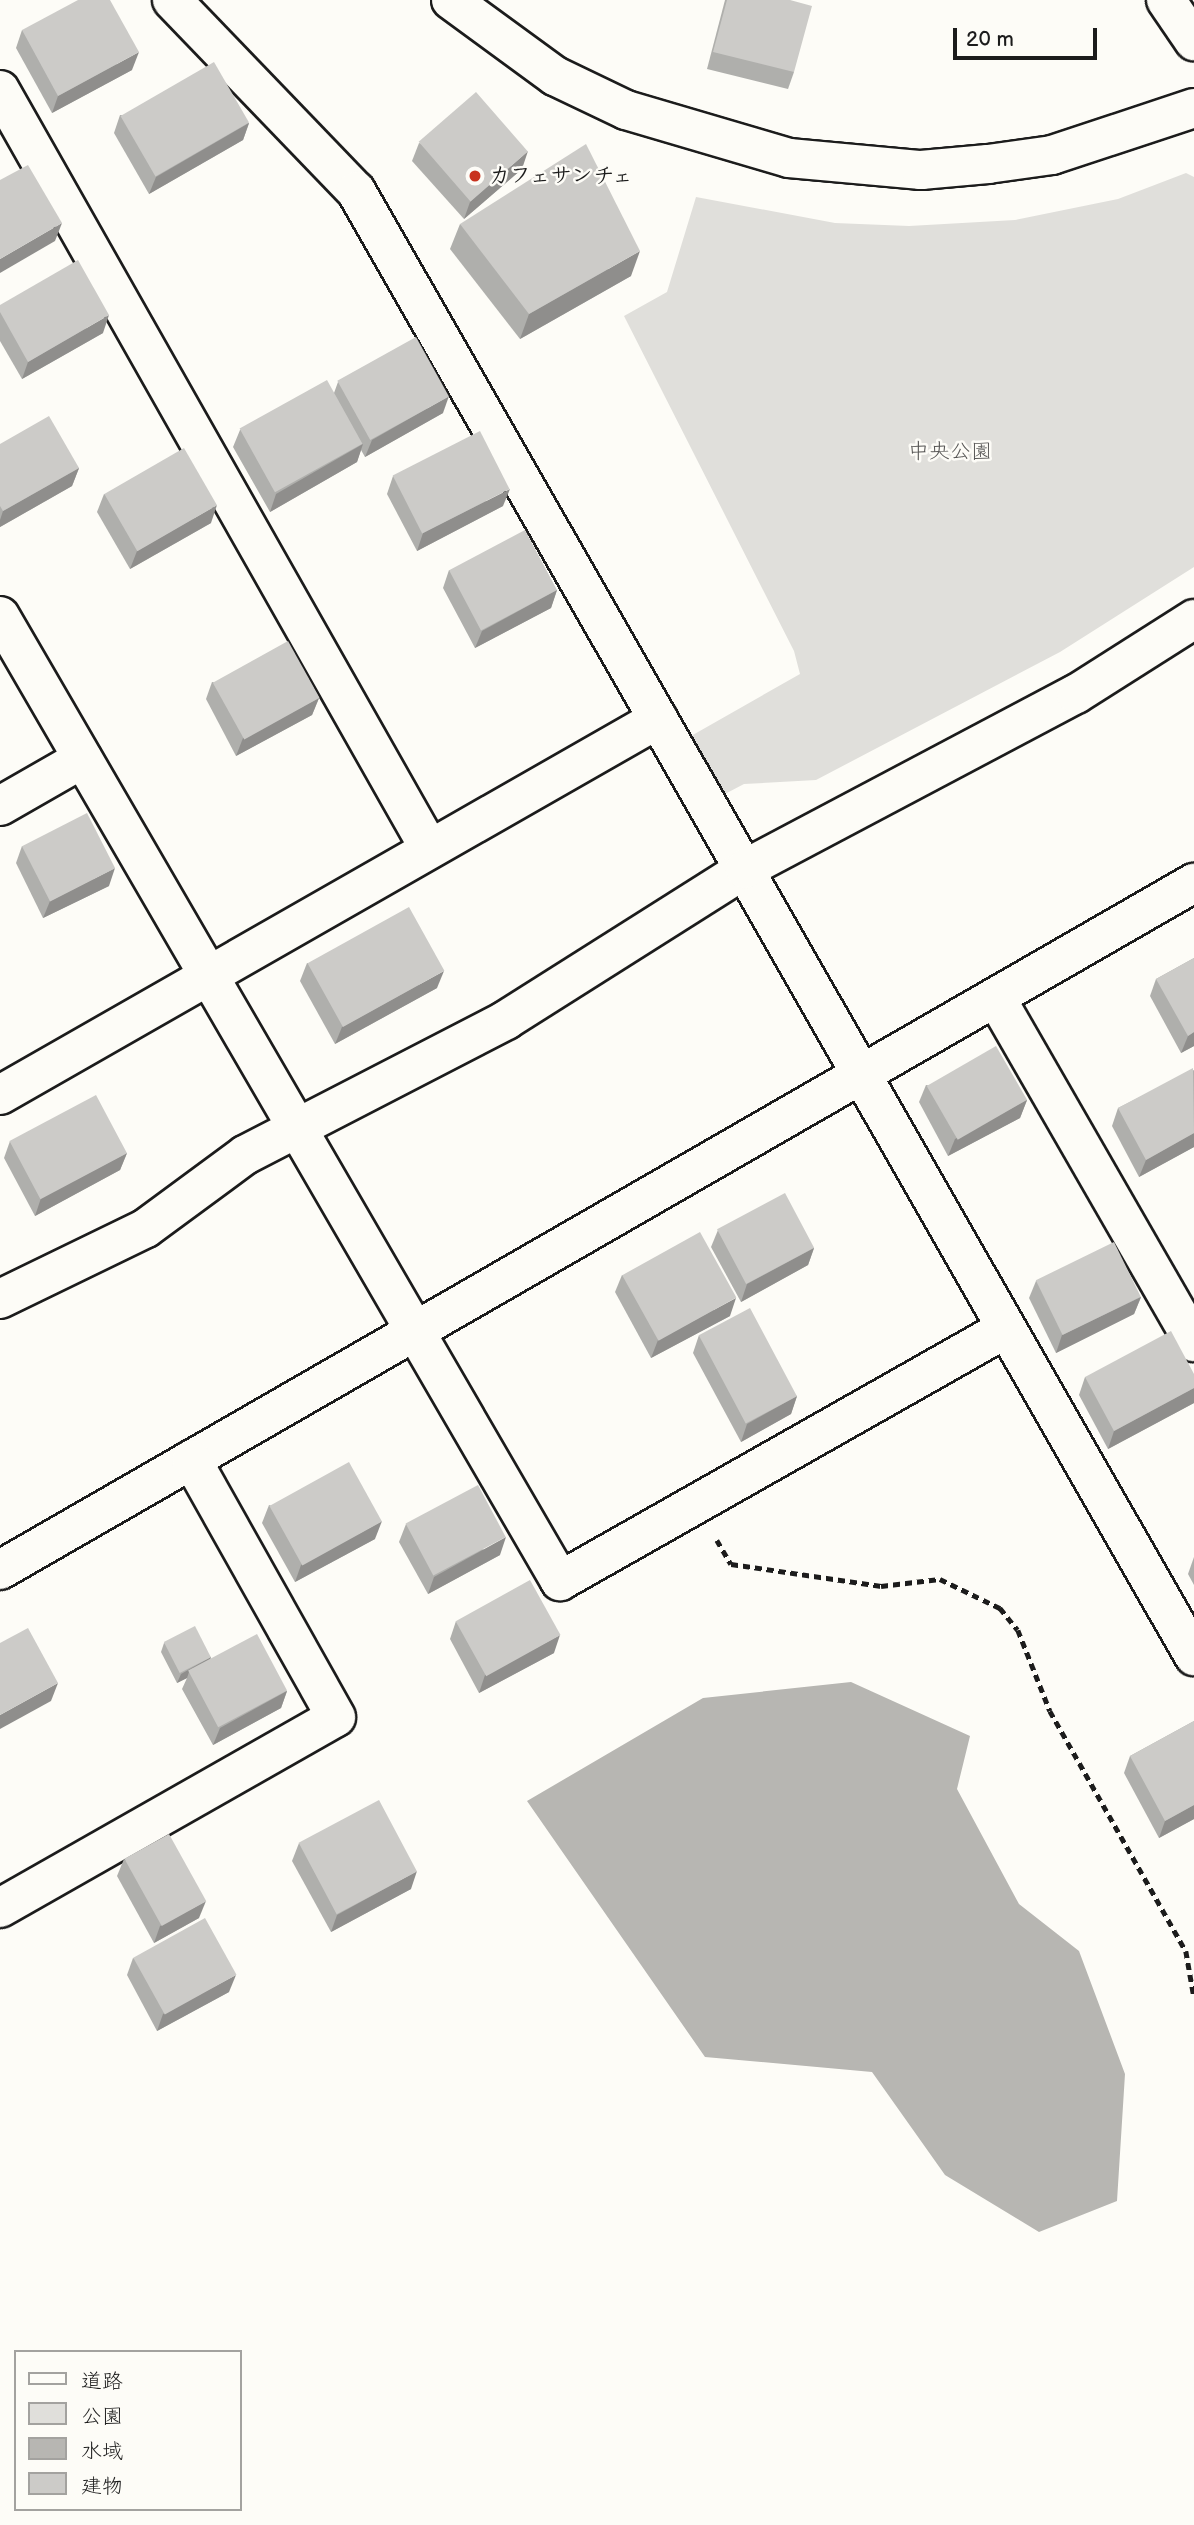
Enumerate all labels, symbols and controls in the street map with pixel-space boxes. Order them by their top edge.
scale bar [956,14,1100,58]
text: 20 m [966,27,1014,52]
place label: カフェサンチェ [489,163,636,189]
marker: カフェサンチェ [467,168,483,184]
park label: 中央公園 [908,439,992,465]
legend [14,2350,242,2511]
text: 道路 [81,2369,123,2394]
text: 公園 [81,2404,123,2429]
text: 水域 [81,2439,123,2464]
text: 建物 [81,2474,123,2499]

